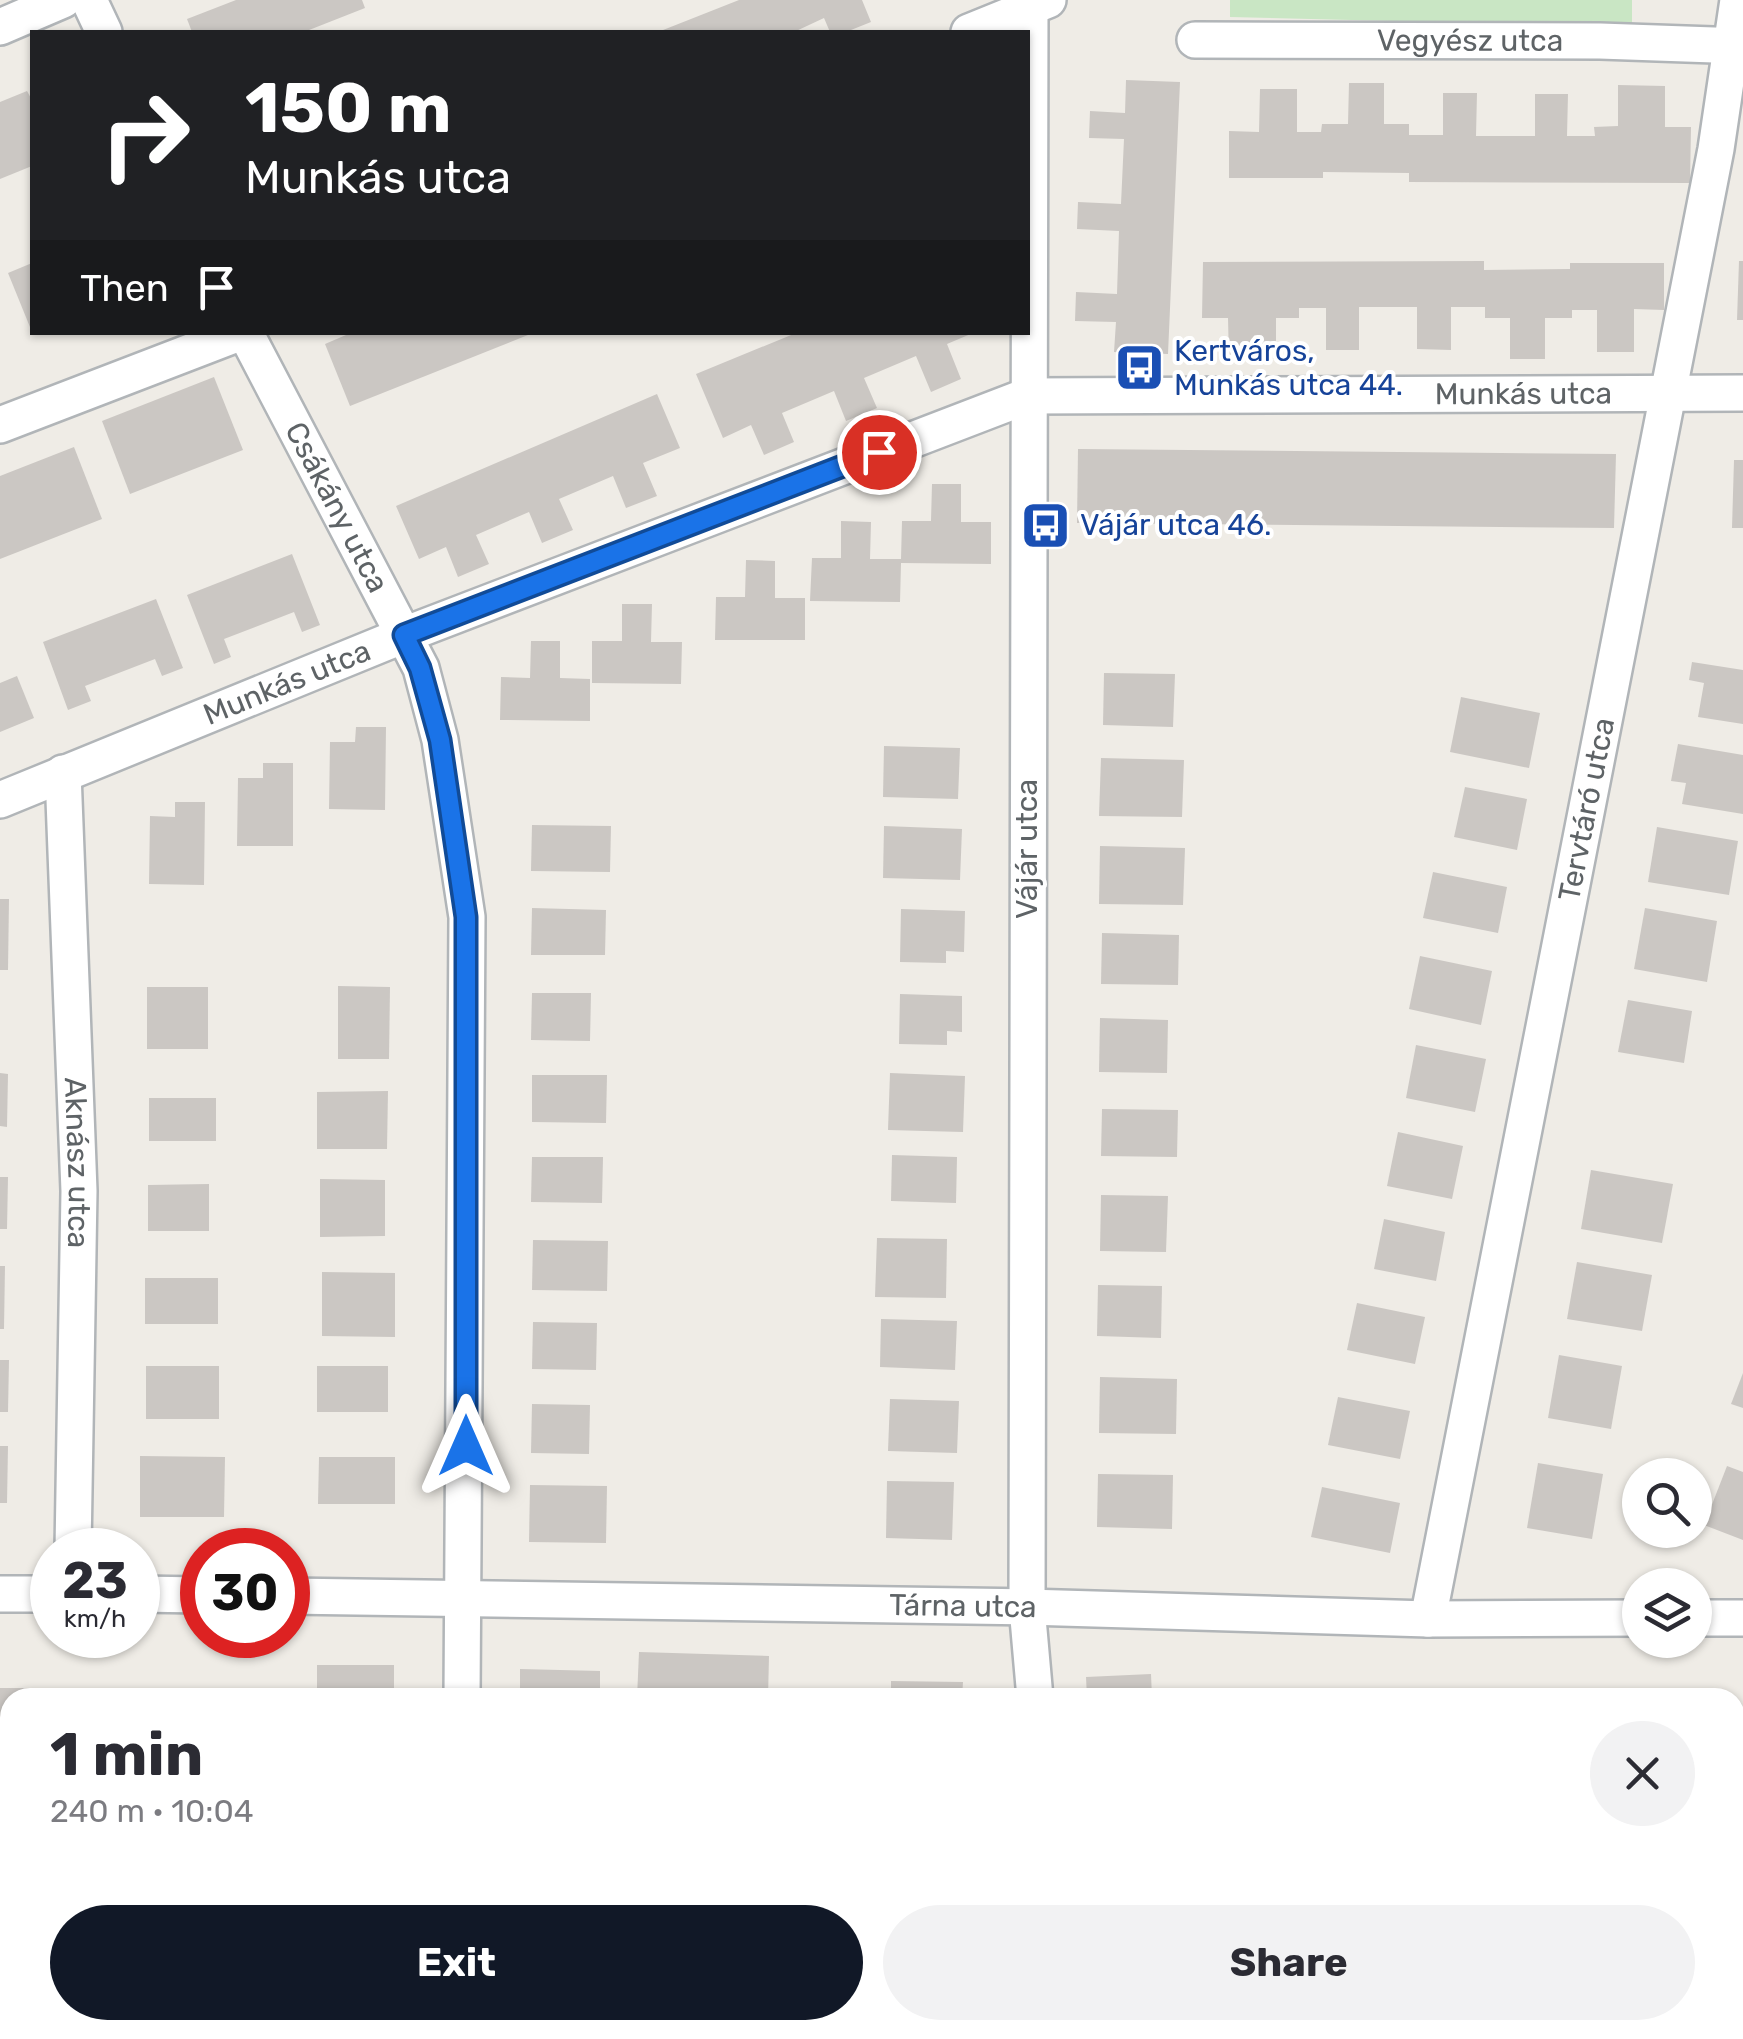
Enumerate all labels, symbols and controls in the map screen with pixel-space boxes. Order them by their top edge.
street label: Vegyész utca [1377,22,1563,59]
text: 150 m [245,67,452,150]
icon: right [80,70,210,200]
text: Munkás utca [245,151,511,204]
icon: arrive [189,260,244,315]
text: Then [80,265,169,311]
place label: Kertváros, Munkás utca 44. [1174,333,1403,403]
bus stop icon: Kertváros, Munkás utca 44. [1113,342,1165,394]
street label: Munkás utca [1435,376,1612,412]
pin [837,410,922,495]
street label: Csákány utca [277,416,396,599]
icon: arrive [852,425,907,480]
bus stop icon: Vájár utca 46. [1019,499,1071,551]
place label: Vájár utca 46. [1080,507,1272,543]
street label: Munkás utca [198,633,376,733]
street label: Tervtáró utca [1551,715,1622,904]
street label: Vájár utca [1009,779,1045,919]
street label: Aknász utca [57,1076,97,1249]
position arrow [414,1394,518,1498]
map controls [1622,1458,1712,1658]
button: search [1622,1458,1712,1548]
speed limit sign: 30 [180,1528,310,1658]
text: 23 [62,1551,128,1611]
button: layers [1622,1568,1712,1658]
street label: Tárna utca [889,1587,1037,1625]
text: km/h [64,1604,126,1633]
text: 1 min [50,1719,203,1790]
button: close [1590,1721,1695,1826]
text: 240 m · 10:04 [50,1792,254,1830]
button: Exit [50,1905,863,2020]
button: Share [883,1905,1695,2020]

